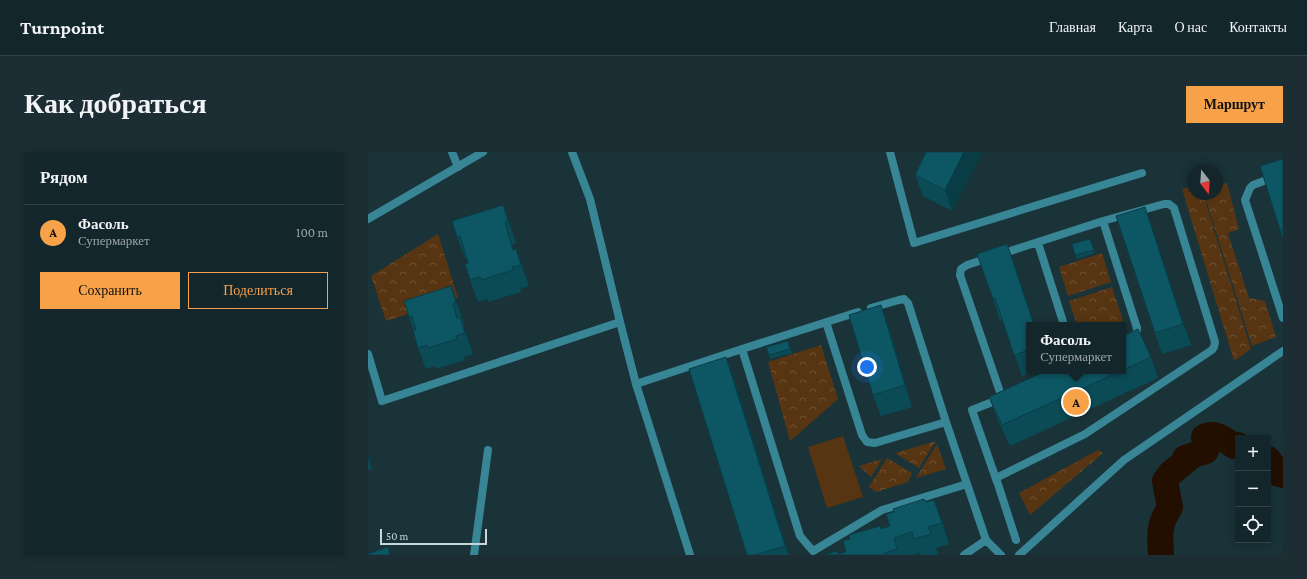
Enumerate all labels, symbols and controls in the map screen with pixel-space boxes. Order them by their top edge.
text: Turnpoint [20,17,104,38]
text: Главная [1049,19,1096,35]
text: Карта [1118,19,1153,35]
text: О нас [1175,19,1207,35]
text: Контакты [1229,19,1287,35]
button: Маршрут [1186,86,1283,123]
text: Как добраться [24,88,207,119]
north arrow [1187,164,1223,200]
text: Рядом [40,168,88,187]
text: Фасоль [78,216,129,232]
text: A [49,225,57,240]
text: 100 m [296,225,328,240]
text: Супермаркет [78,233,150,248]
button: Сохранить [40,272,180,309]
button: Поделиться [188,272,328,309]
popup [1026,322,1126,374]
text: Фасоль [1040,332,1091,348]
text: Супермаркет [1040,349,1112,364]
your location [857,357,877,377]
pin: A [1063,387,1089,417]
map controls [1235,435,1271,543]
button: + [1235,435,1271,471]
button: − [1235,471,1271,507]
button: locate [1235,507,1271,543]
scale bar [380,527,487,546]
text: 50 m [386,530,408,542]

